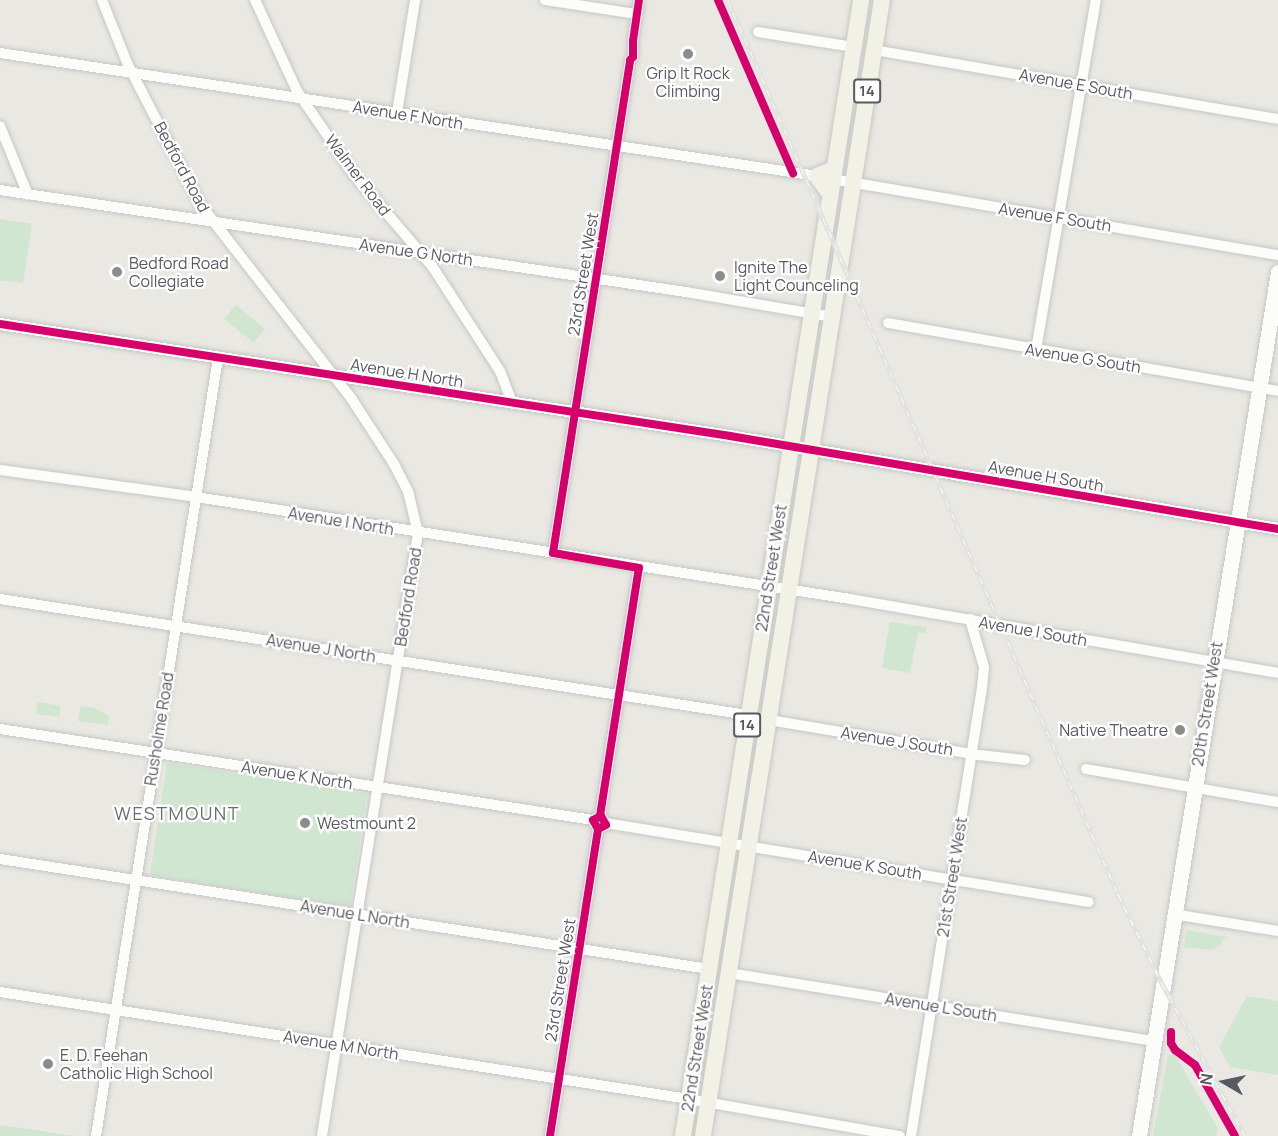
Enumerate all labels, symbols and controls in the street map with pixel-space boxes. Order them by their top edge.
marker: Grip It Rock Climbing [681,47,695,61]
place label: Grip It Rock Climbing [646,63,730,101]
street label: Avenue E South [1018,65,1134,103]
road number: 14 [852,79,882,103]
street label: Avenue F North [352,97,464,133]
street label: Bedford Road [150,118,214,216]
street label: Walmer Road [321,131,395,219]
street label: Avenue F South [997,199,1113,235]
street label: 23rd Street West [564,211,602,337]
street label: Avenue G North [358,235,474,269]
place label: Bedford Road Collegiate [129,253,229,291]
place label: Ignite The Light Counceling [734,257,859,295]
marker: Bedford Road Collegiate [110,265,124,279]
marker: Ignite The Light Counceling [711,267,729,285]
street label: Avenue G South [1024,339,1142,377]
street label: Avenue H North [349,355,465,391]
street label: Avenue H South [987,456,1105,496]
street label: Avenue I North [287,503,395,539]
street label: 22nd Street West [751,503,791,633]
street label: Bedford Road [391,546,425,648]
street label: Avenue I South [977,612,1089,650]
street label: Avenue J North [265,630,377,666]
street label: 20th Street West [1188,640,1226,768]
street label: Rusholme Road [141,671,177,787]
road number: 14 [732,713,762,737]
place label: Native Theatre [1059,720,1168,740]
street label: Avenue J South [840,723,954,759]
marker: Native Theatre [1173,723,1187,737]
street label: Avenue K North [240,757,354,793]
district label: WESTMOUNT [114,802,240,824]
place label: Westmount 2 [317,813,416,833]
street label: 21st Street West [933,815,971,939]
marker: Westmount 2 [298,816,312,830]
street label: Avenue K South [807,846,923,884]
street label: Avenue L North [298,896,412,932]
street label: 23rd Street West [541,917,579,1043]
street label: 22nd Street West [677,983,717,1113]
street label: Avenue L South [883,989,999,1025]
street label: Avenue M North [282,1026,400,1064]
place label: E. D. Feehan Catholic High School [60,1045,213,1083]
north arrow [1194,1052,1254,1112]
marker: E. D. Feehan Catholic High School [41,1057,55,1071]
text: N [1194,1072,1218,1087]

